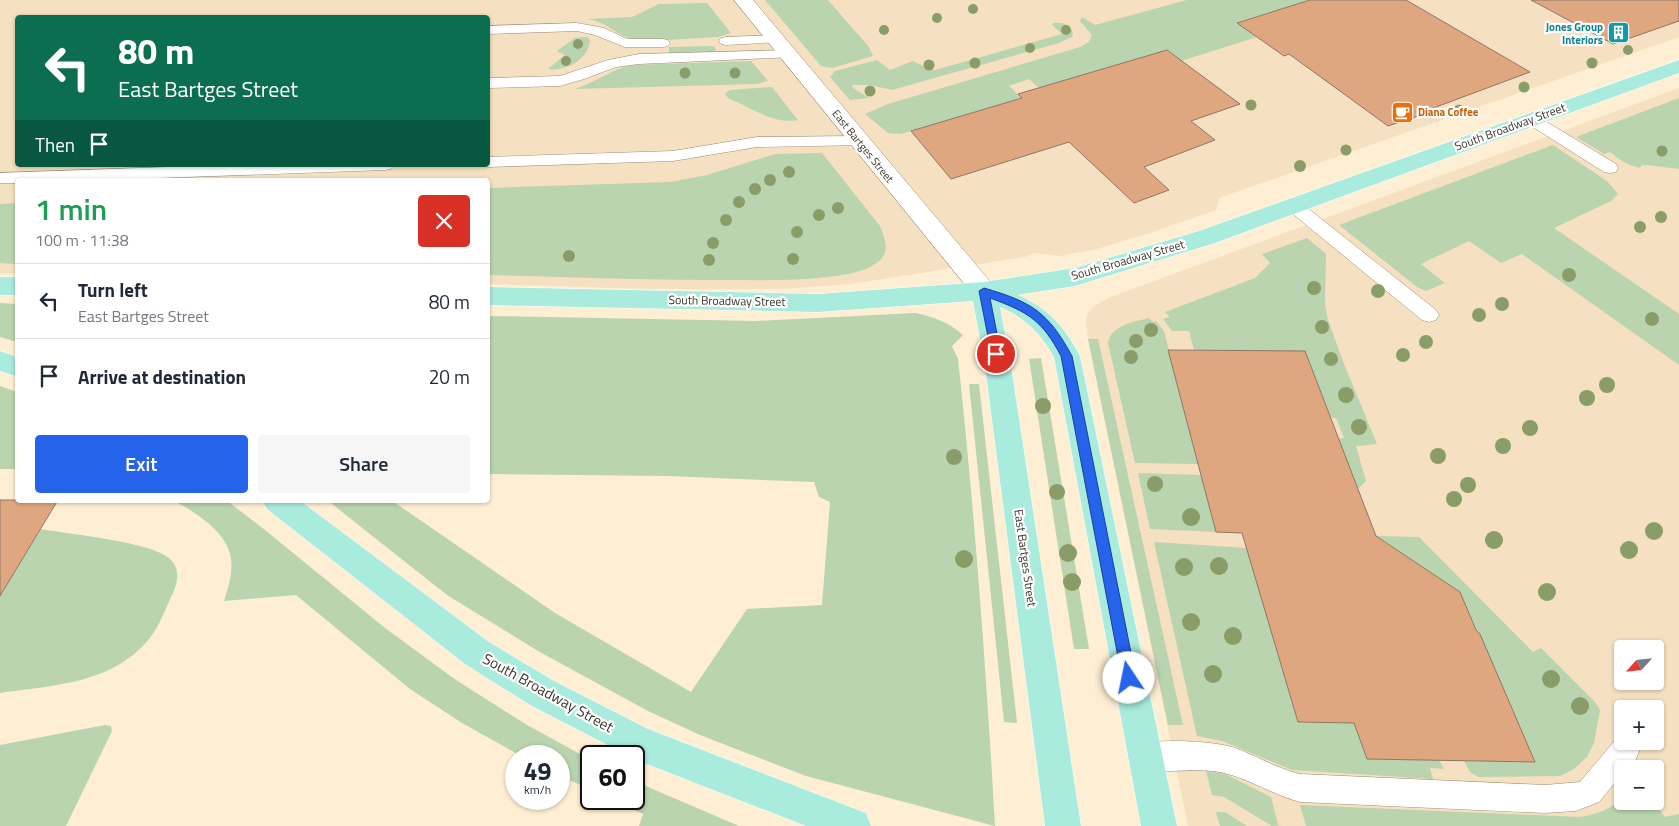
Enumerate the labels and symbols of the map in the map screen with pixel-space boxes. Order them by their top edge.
place label: Jones Group Interiors [1546,19,1603,48]
building icon: Jones Group Interiors [1607,21,1631,45]
street label: South Broadway Street [1452,97,1569,155]
cafe icon: Diana Coffee [1390,100,1414,124]
place label: Diana Coffee [1418,104,1479,120]
street label: East Bartges Street [828,106,898,186]
street label: South Broadway Street [1069,234,1187,285]
street label: South Broadway Street [668,290,786,311]
pin [975,333,1017,375]
street label: East Bartges Street [1009,508,1042,609]
north arrow [1614,640,1664,690]
street label: South Broadway Street [479,647,618,738]
position arrow [1102,651,1154,703]
speed limit sign: 60 [580,745,645,810]

